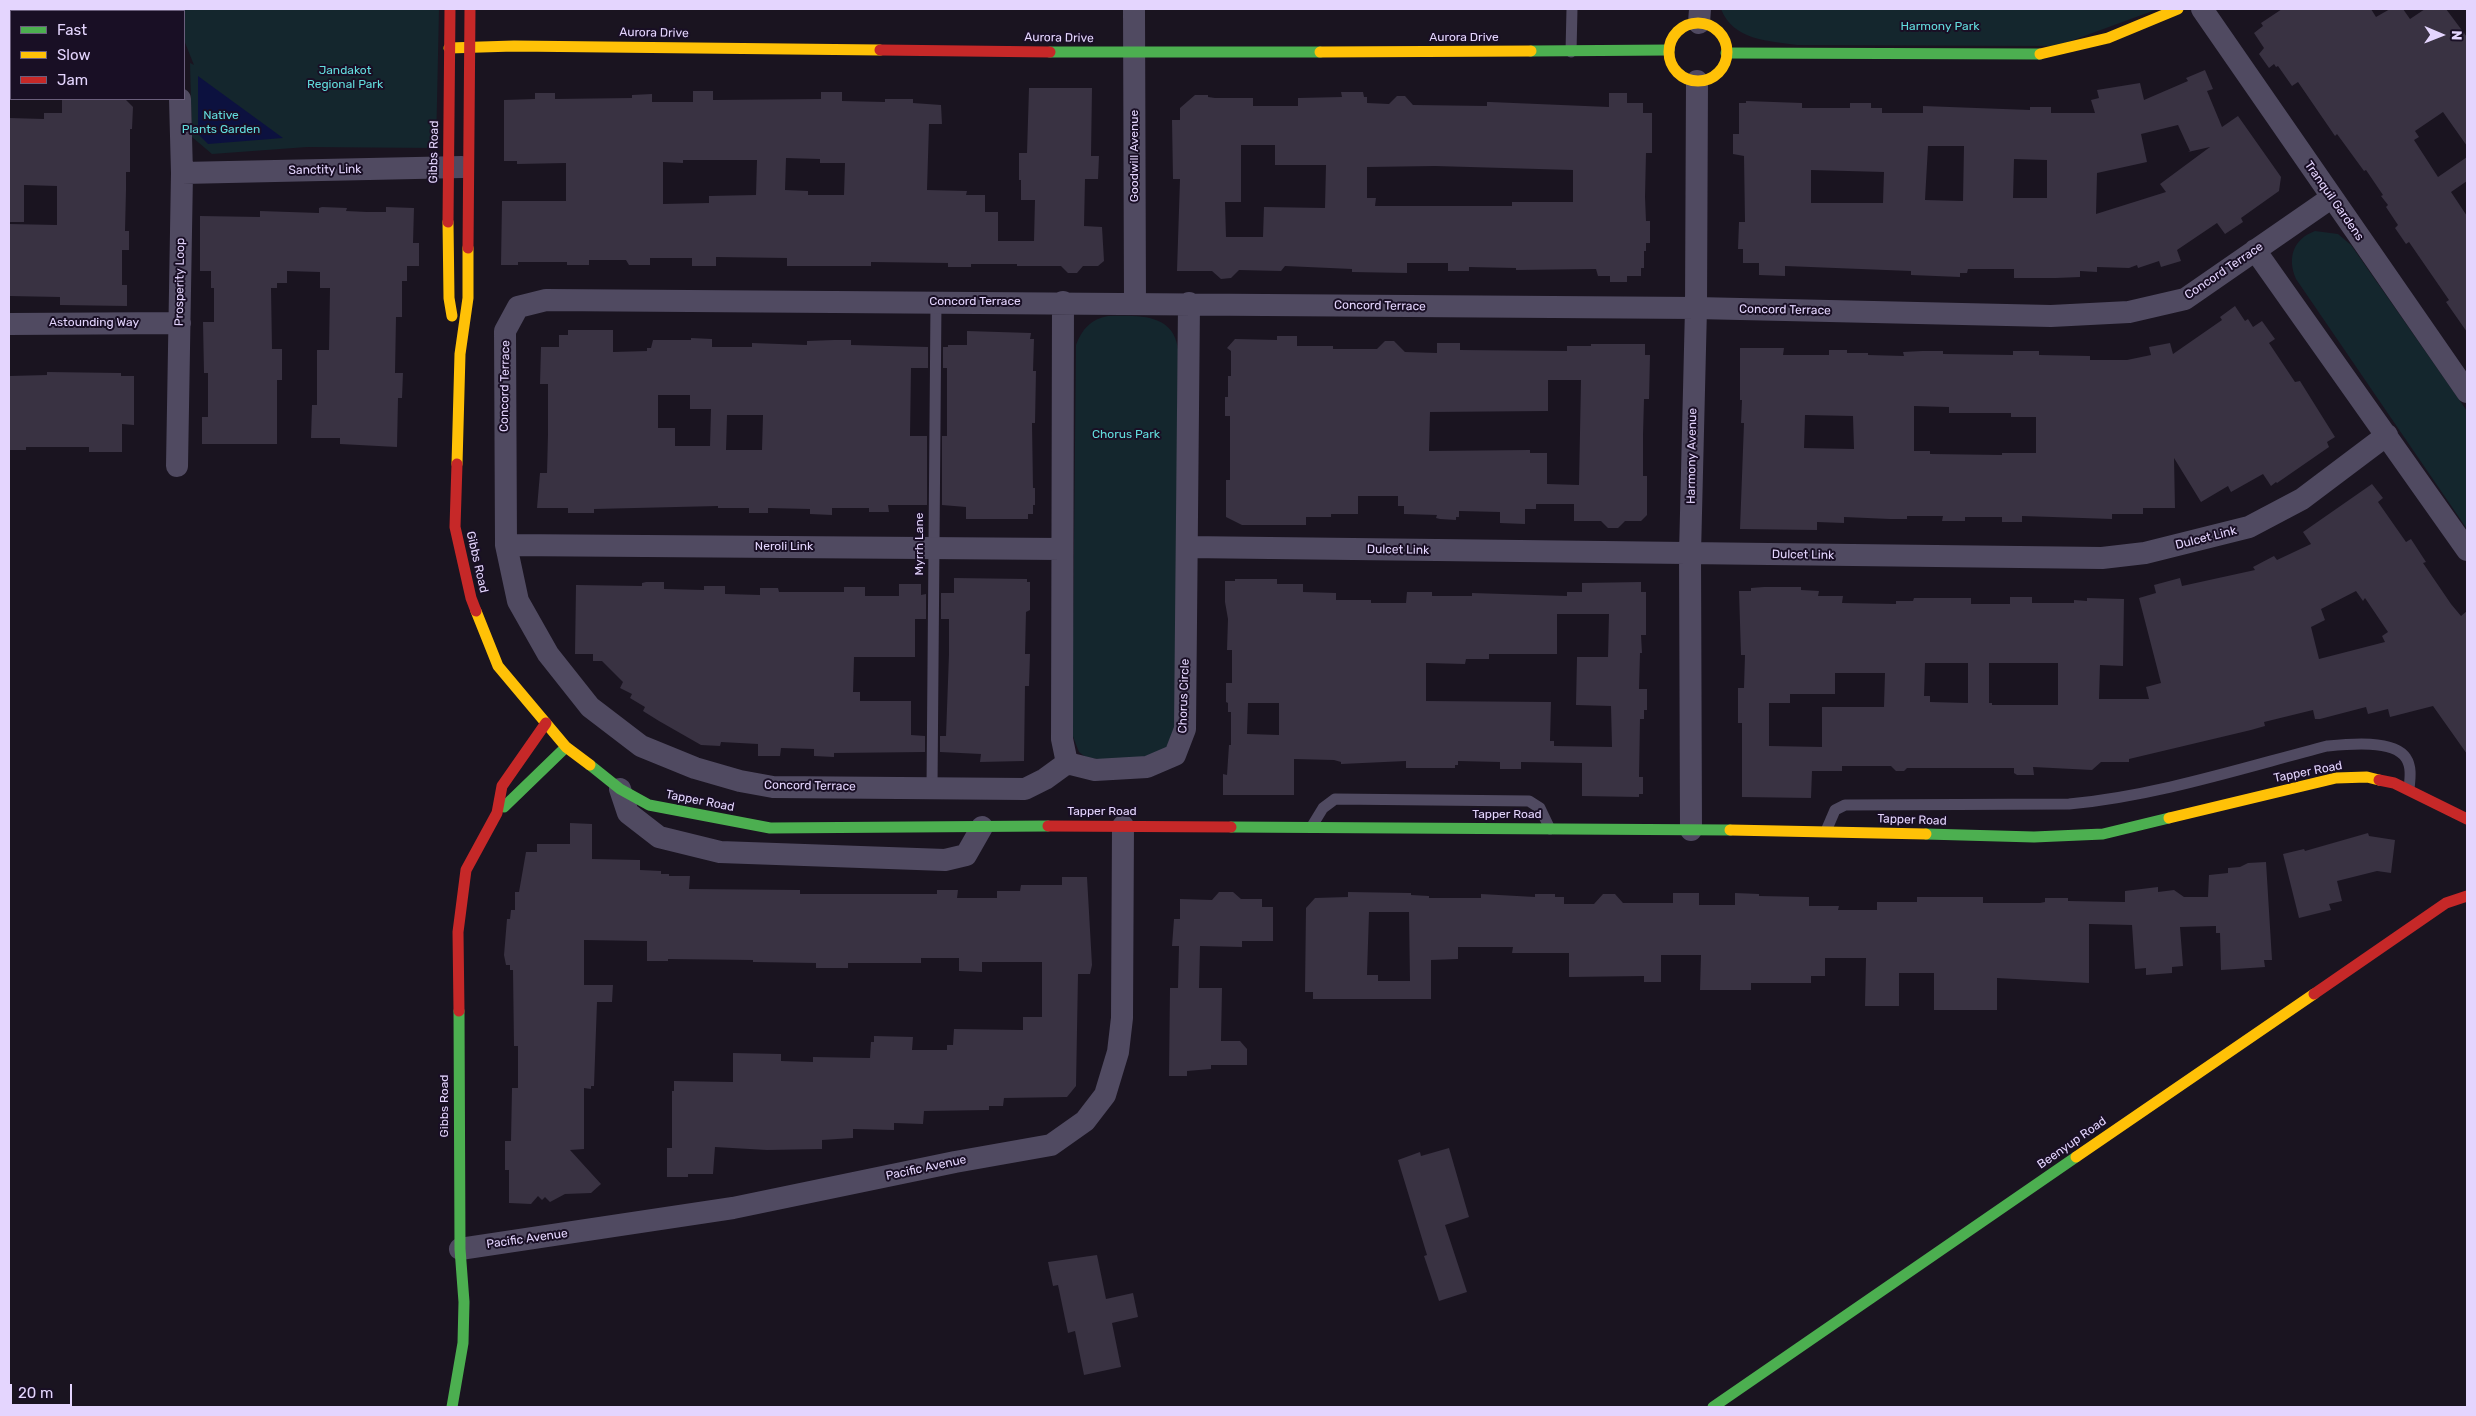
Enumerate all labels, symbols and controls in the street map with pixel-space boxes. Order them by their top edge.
legend [10,10,185,100]
north arrow [2416,10,2466,60]
park label: Harmony Park [1901,20,1979,34]
text: Fast [57,21,87,39]
street label: Aurora Drive [619,25,689,41]
street label: Aurora Drive [1024,30,1094,46]
text: N [2448,30,2465,40]
street label: Aurora Drive [1429,31,1499,45]
text: Slow [57,46,90,64]
park label: Jandakot Regional Park [307,64,383,92]
text: Jam [57,71,88,89]
park label: Native Plants Garden [182,109,260,137]
street label: Goodwill Avenue [1128,110,1142,202]
street label: Gibbs Road [426,120,442,184]
street label: Tranquil Gardens [2301,158,2367,244]
street label: Sanctity Link [288,162,362,178]
street label: Prosperity Loop [172,238,188,326]
street label: Concord Terrace [2182,239,2266,303]
street label: Concord Terrace [929,295,1021,309]
street label: Concord Terrace [1334,298,1426,314]
street label: Concord Terrace [1739,302,1831,318]
street label: Astounding Way [49,316,139,330]
street label: Concord Terrace [497,340,513,432]
street label: Harmony Avenue [1684,408,1700,504]
park label: Chorus Park [1092,428,1160,442]
street label: Myrrh Lane [913,513,927,575]
street label: Dulcet Link [2174,523,2238,553]
street label: Gibbs Road [463,530,491,594]
street label: Neroli Link [755,540,813,554]
street label: Dulcet Link [1367,542,1429,558]
street label: Dulcet Link [1772,547,1834,563]
street label: Chorus Circle [1176,658,1192,734]
street label: Tapper Road [2273,758,2343,786]
street label: Concord Terrace [764,778,856,794]
street label: Tapper Road [665,787,735,815]
street label: Tapper Road [1067,805,1137,819]
street label: Tapper Road [1472,808,1542,822]
street label: Tapper Road [1877,812,1947,828]
street label: Gibbs Road [438,1075,452,1137]
street label: Beenyup Road [2035,1114,2109,1172]
street label: Pacific Avenue [884,1152,968,1184]
street label: Pacific Avenue [485,1226,569,1252]
scale bar [12,1374,75,1406]
text: 20 m [18,1384,53,1402]

